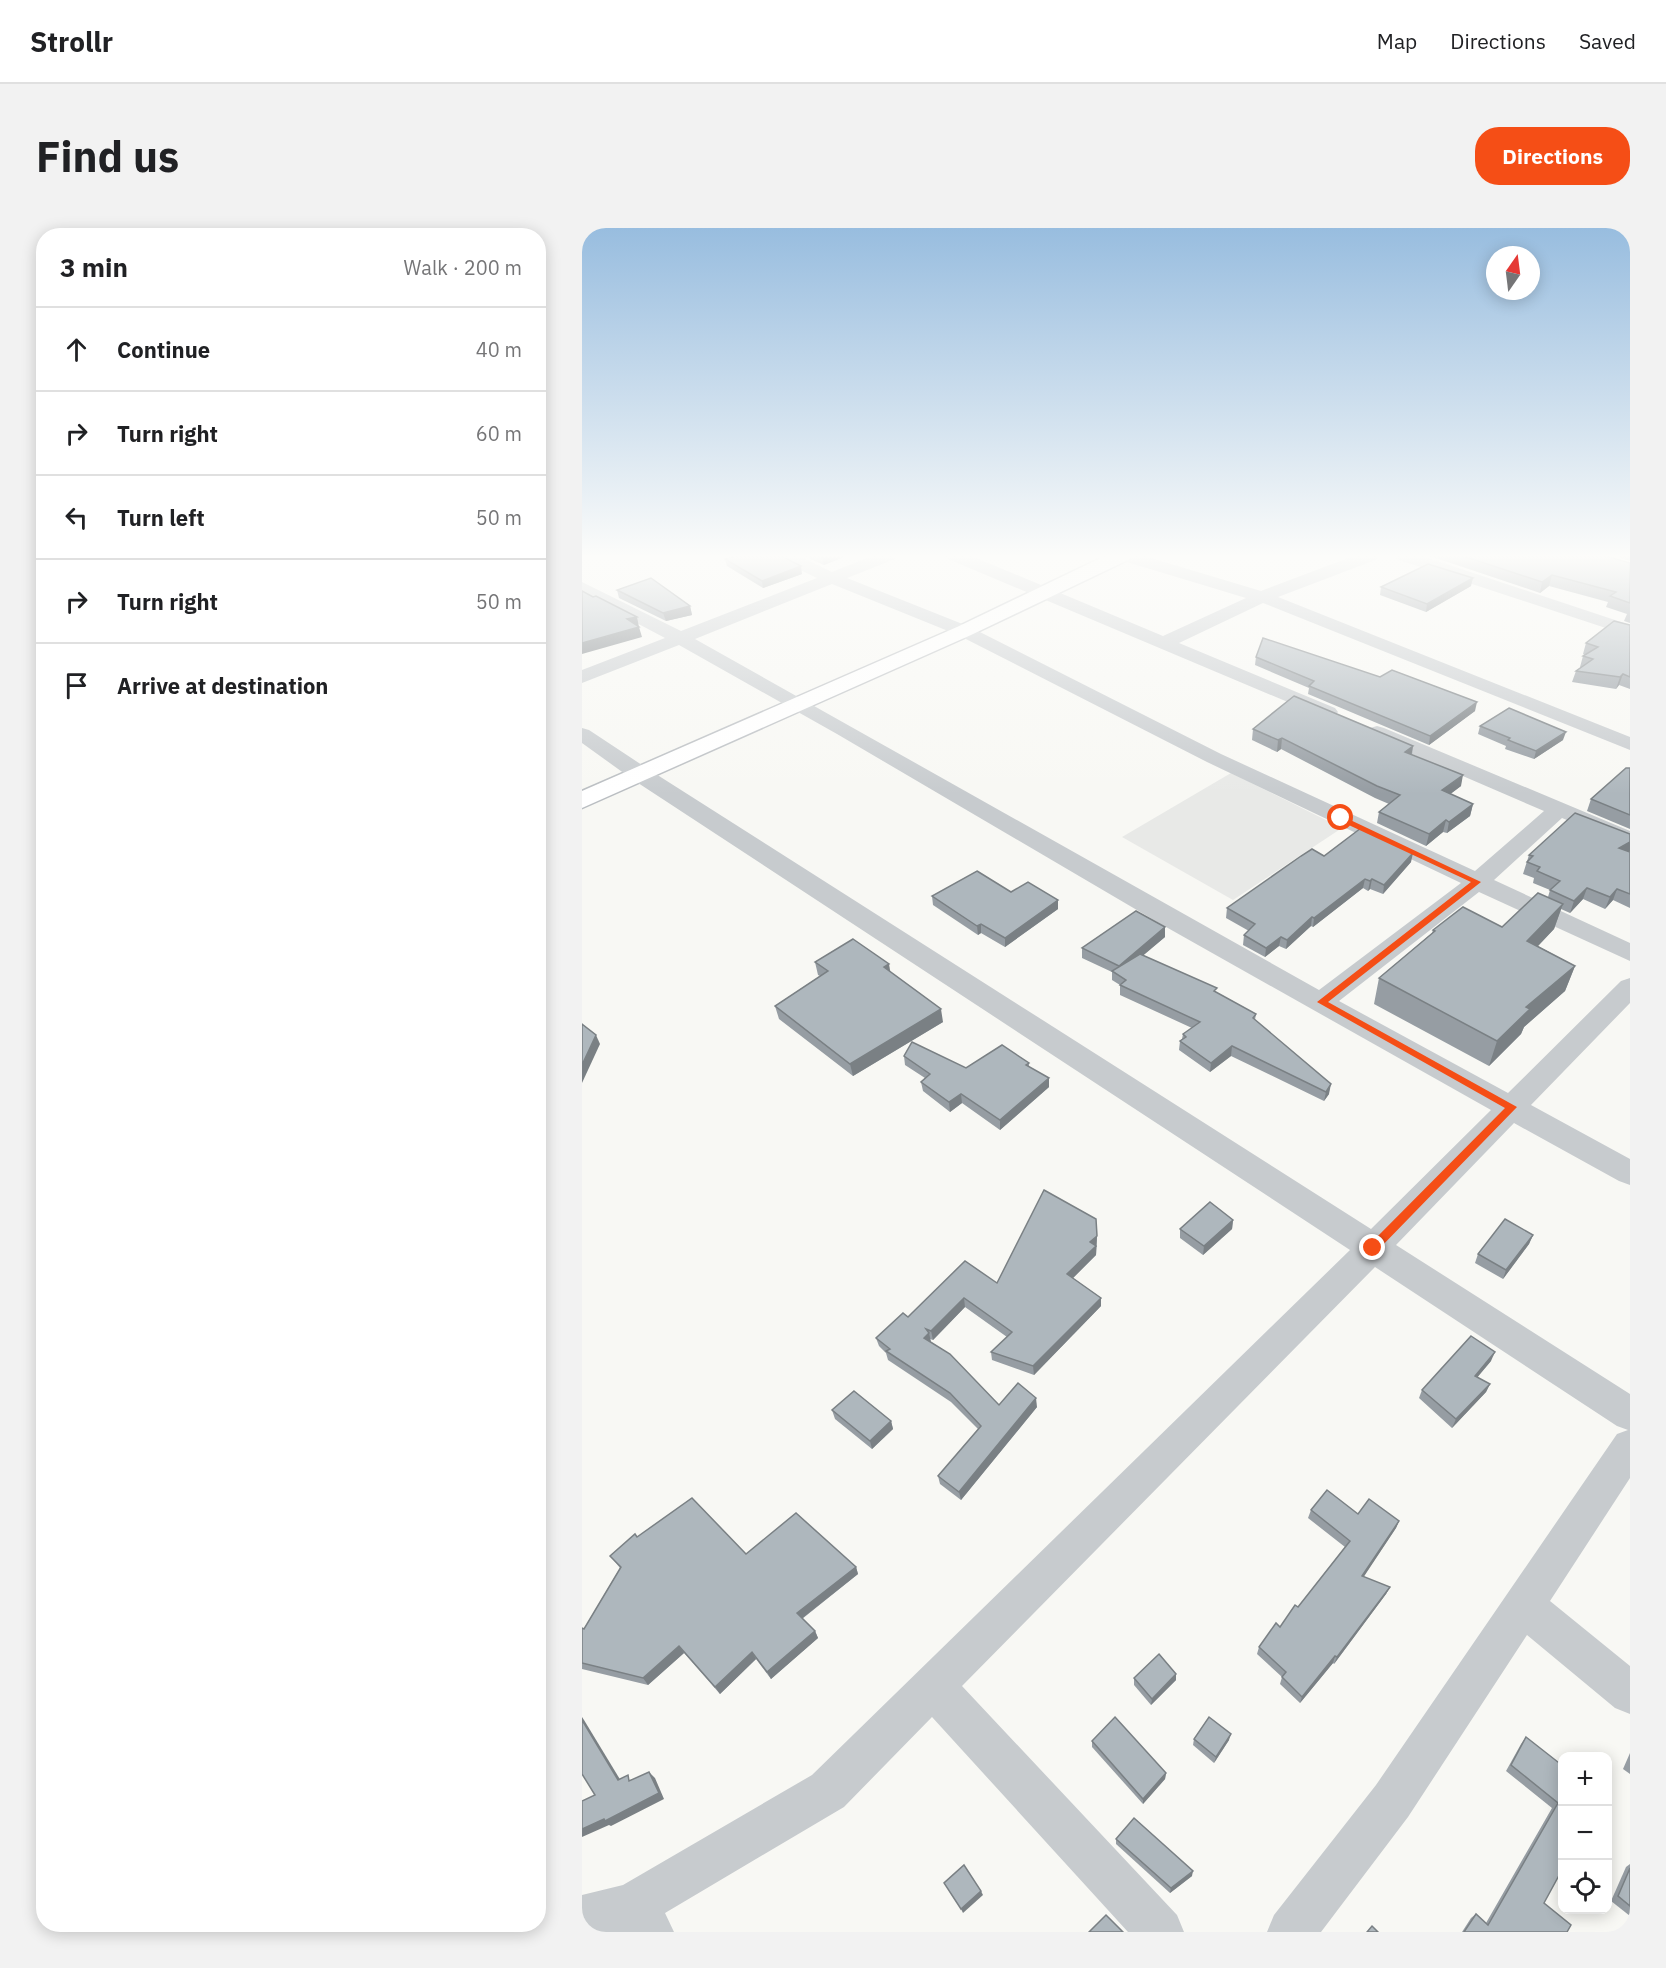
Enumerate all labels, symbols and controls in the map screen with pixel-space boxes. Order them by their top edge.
text: Strollr [30,23,113,60]
text: Map [1377,27,1417,55]
text: Directions [1450,27,1546,55]
text: Saved [1579,27,1636,55]
button: Directions [1475,127,1630,185]
text: Find us [36,129,179,184]
north arrow [1486,246,1540,300]
text: 3 min [60,250,128,284]
text: Walk · 200 m [404,254,522,281]
icon: ahead [60,333,93,366]
text: Continue [117,335,210,364]
text: 40 m [476,336,522,363]
icon: right [60,417,93,450]
text: Turn right [117,419,218,448]
text: 60 m [476,420,522,447]
icon: left [60,501,93,534]
text: Turn left [117,503,205,532]
text: 50 m [476,504,522,531]
icon: right [60,585,93,618]
text: Turn right [117,587,218,616]
text: 50 m [476,588,522,615]
icon: arrive [60,669,93,702]
text: Arrive at destination [117,671,328,700]
route start [1327,804,1353,830]
route end [1359,1234,1385,1260]
map controls [1558,1752,1612,1914]
button: + [1558,1752,1612,1806]
button: − [1558,1806,1612,1860]
button: locate [1558,1860,1612,1914]

